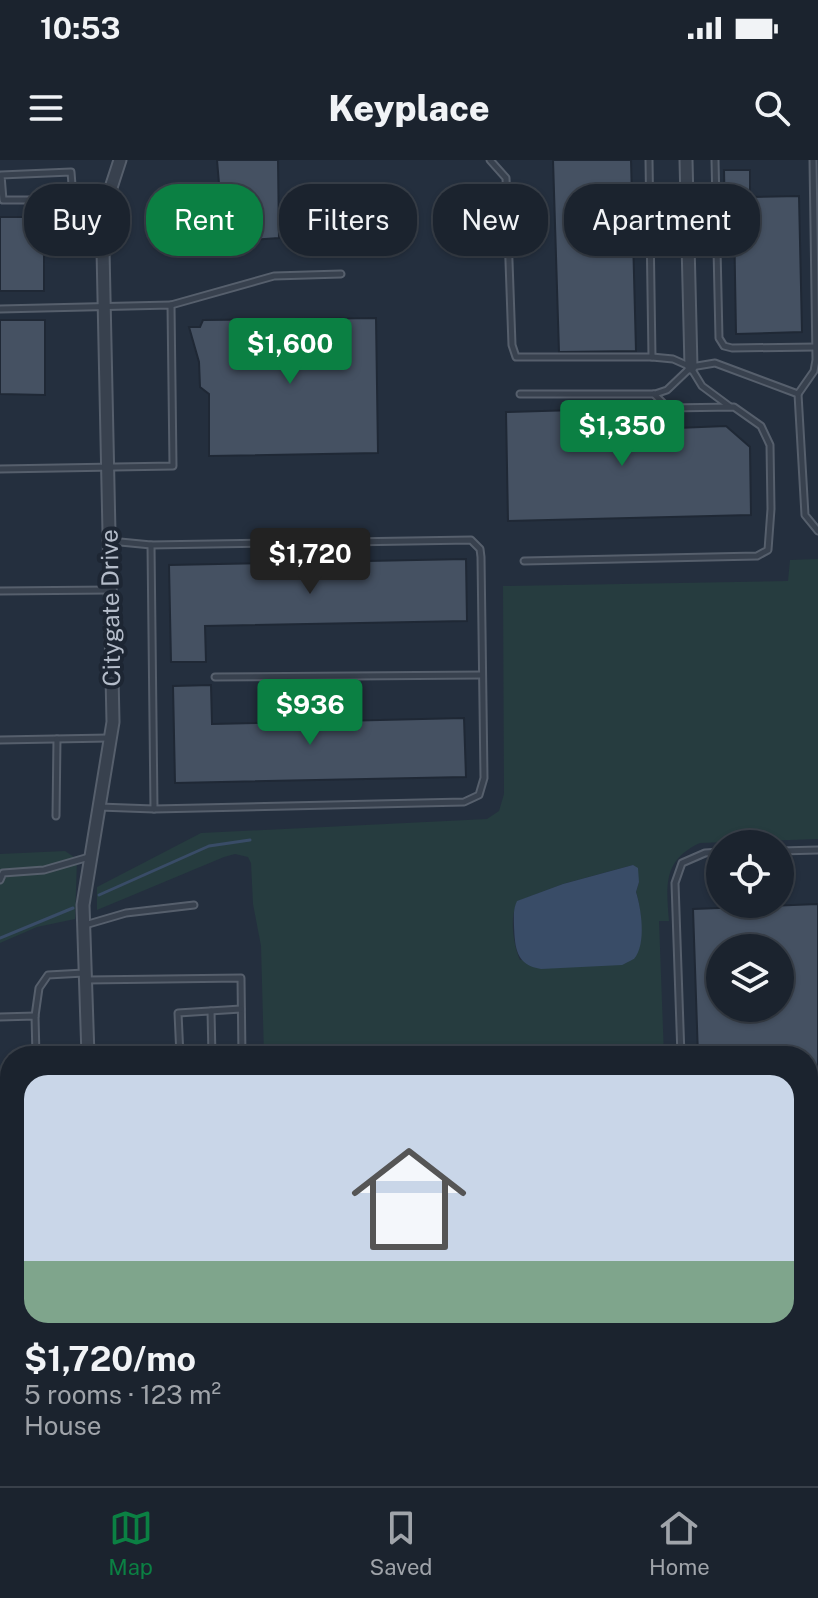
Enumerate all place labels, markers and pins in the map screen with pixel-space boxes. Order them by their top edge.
pin: $1,600 [225,318,355,386]
pin: $1,350 [557,400,687,468]
pin: $1,720 [245,528,375,596]
pin: $936 [263,679,357,747]

